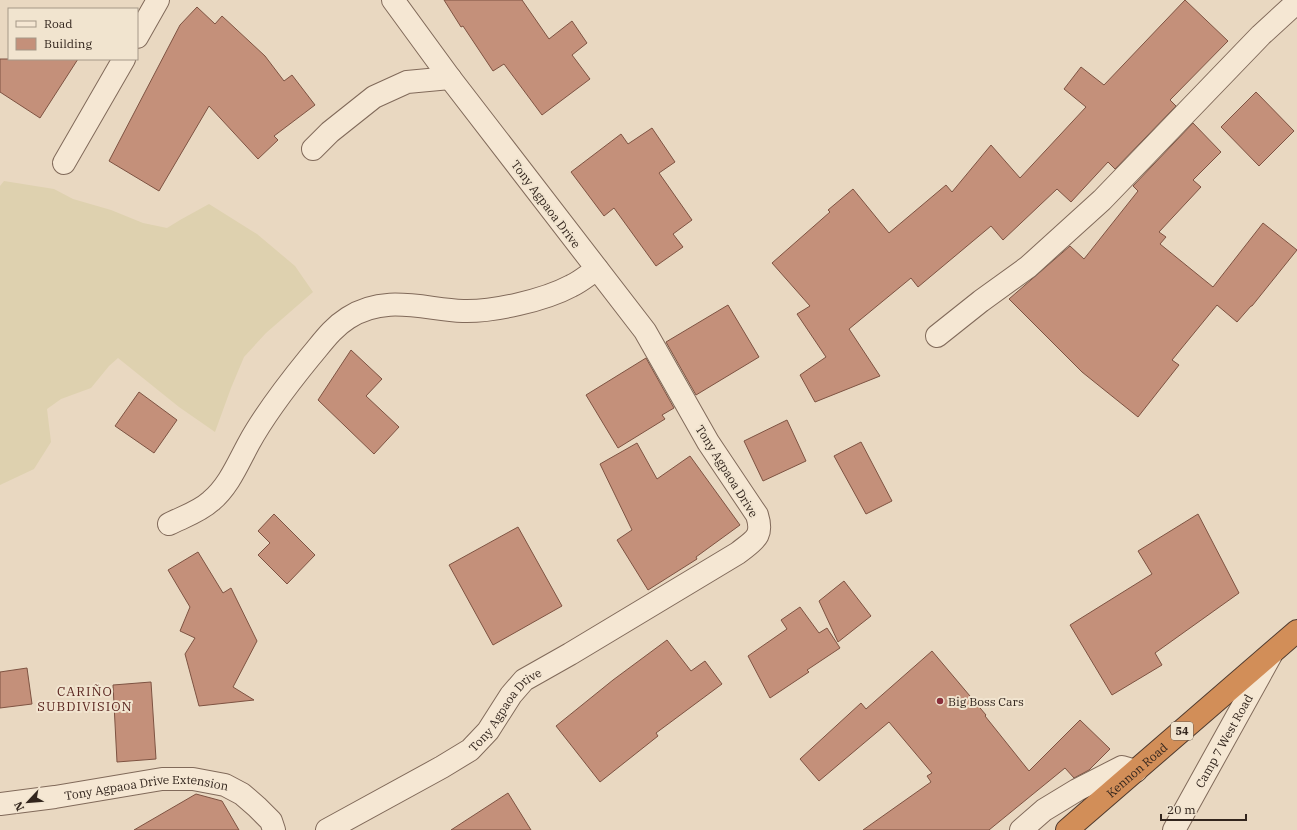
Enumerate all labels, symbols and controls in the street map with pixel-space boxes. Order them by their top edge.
legend [8,8,138,60]
text: Road [44,16,73,31]
text: Building [44,36,92,51]
street label: Tony Agpaoa Drive [508,157,584,251]
street label: Tony Agpaoa Drive [693,422,761,520]
street label: Tony Agpaoa Drive [465,664,544,754]
district label: CARIÑO SUBDIVISION [37,683,133,715]
street label: Camp 7 West Road [1191,691,1255,790]
place label: Big Boss Cars [948,694,1024,709]
marker: Big Boss Cars [935,696,945,706]
road number: 54 [1171,722,1193,740]
street label: Kennon Road [1103,739,1170,800]
street label: Tony Agpaoa Drive Extension [63,771,230,803]
north arrow [8,782,48,822]
scale bar [1161,796,1246,822]
text: N [11,799,27,813]
text: 20 m [1167,802,1196,817]

